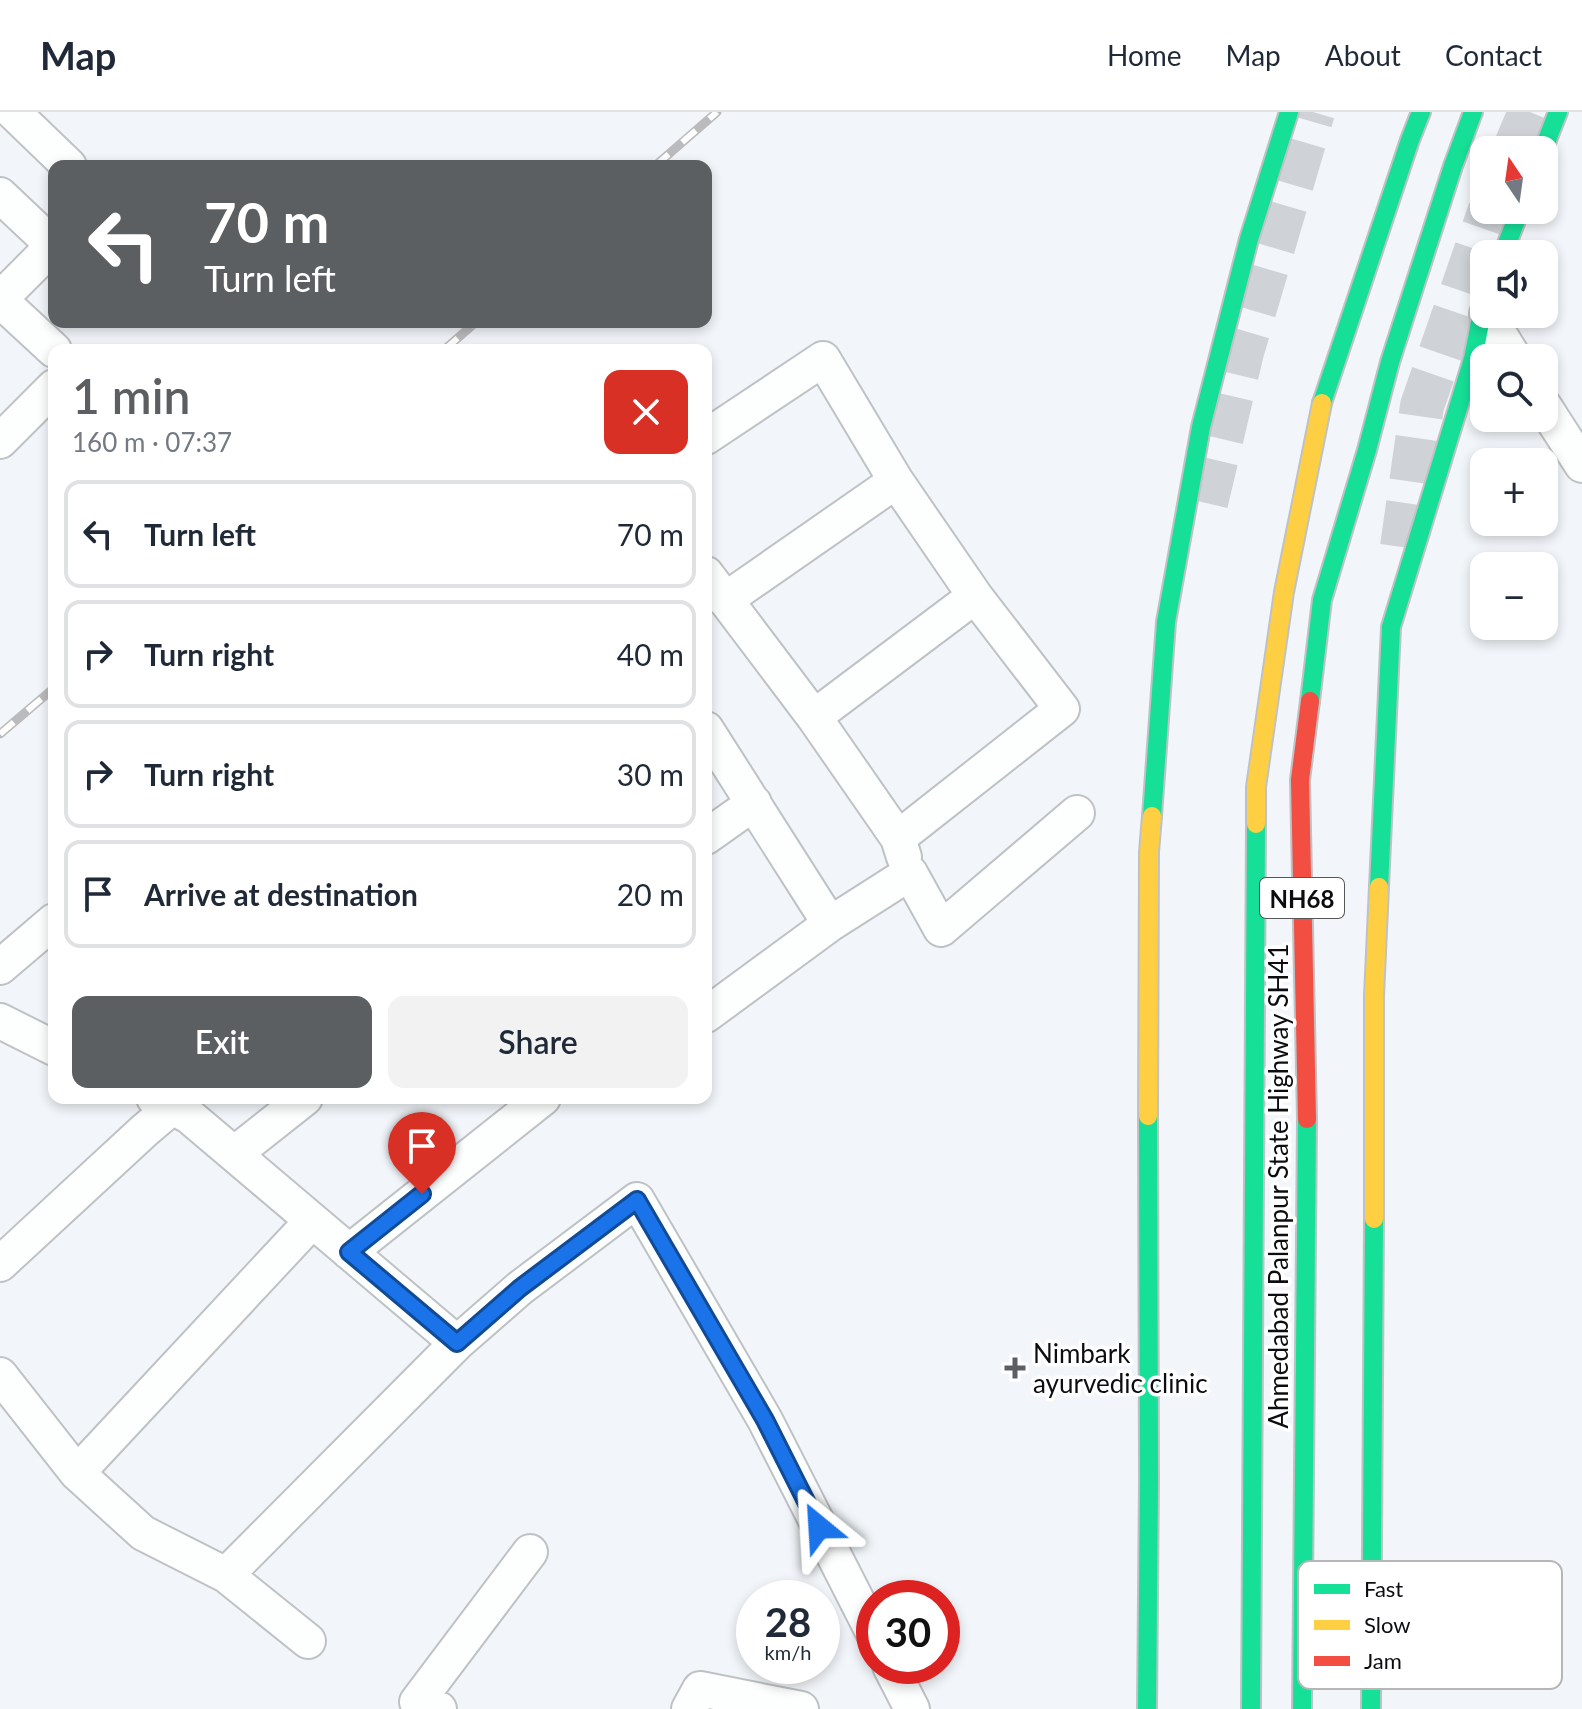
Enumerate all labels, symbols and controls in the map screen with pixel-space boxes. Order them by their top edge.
text: Map [40,32,116,78]
text: Home [1107,38,1182,72]
text: Map [1226,38,1281,72]
text: About [1325,38,1401,72]
text: Contact [1445,38,1542,72]
north arrow [1470,136,1558,224]
map controls [1470,136,1558,640]
text: 70 m [204,188,329,255]
icon: left [72,192,176,296]
button: sound [1470,240,1558,328]
text: Turn left [204,256,336,300]
button: search [1470,344,1558,432]
text: 1 min [72,367,190,424]
button: close [604,370,688,454]
text: 160 m · 07:37 [72,426,232,458]
button: + [1470,448,1558,536]
icon: left [76,512,120,556]
text: Turn left [144,516,256,552]
text: 70 m [617,516,684,552]
button: − [1470,552,1558,640]
icon: right [76,632,120,676]
text: Turn right [144,636,274,672]
text: 40 m [617,636,684,672]
icon: right [76,752,120,796]
text: Turn right [144,756,274,792]
text: 30 m [617,756,684,792]
icon: arrive [76,872,120,916]
text: Arrive at destination [144,876,418,912]
text: 20 m [617,876,684,912]
road number: NH68 [1260,878,1344,918]
street label: Ahmedabad Palanpur State Highway SH41 [1262,943,1294,1429]
button: Exit [72,996,372,1088]
button: Share [388,996,688,1088]
pin [388,1112,456,1194]
icon: arrive [400,1124,444,1168]
place label: Nimbark ayurvedic clinic [1033,1337,1208,1399]
marker: Nimbark ayurvedic clinic [1004,1357,1026,1379]
position arrow [777,1485,861,1569]
legend [1298,1561,1562,1689]
text: Fast [1364,1575,1403,1602]
speed limit sign: 30 [856,1580,960,1684]
text: 28 [765,1598,811,1646]
text: Slow [1364,1611,1411,1638]
text: km/h [765,1640,811,1664]
text: Jam [1364,1647,1402,1674]

